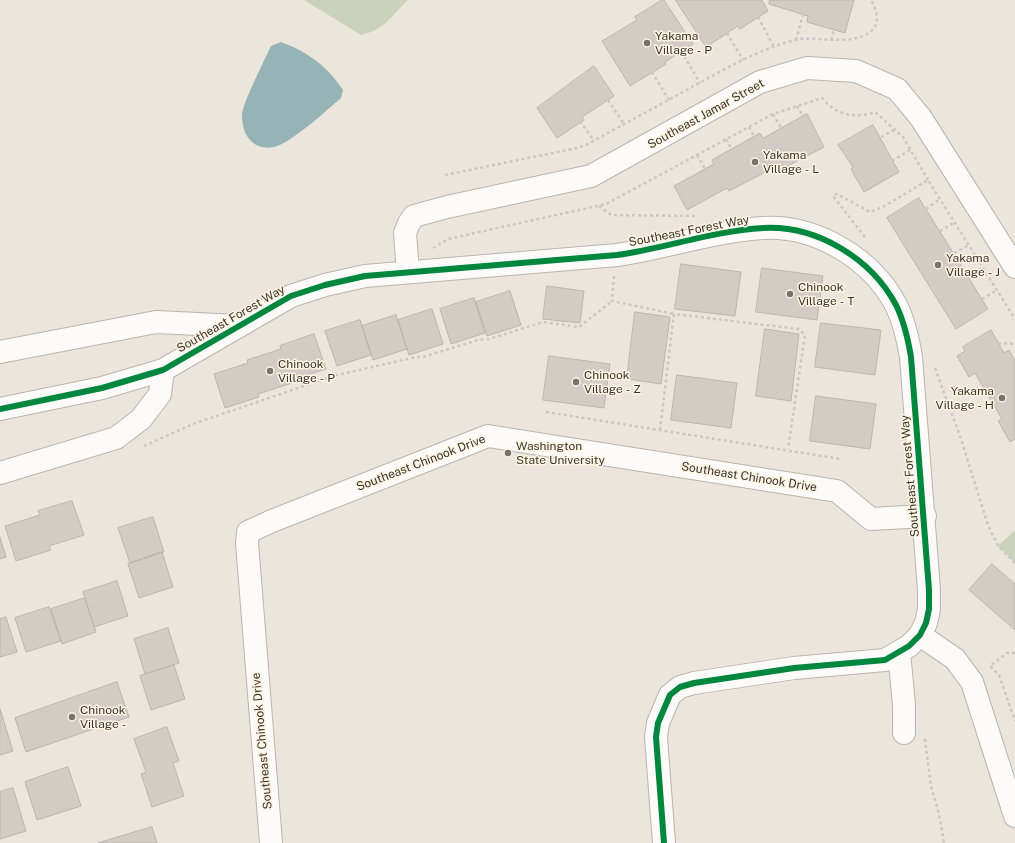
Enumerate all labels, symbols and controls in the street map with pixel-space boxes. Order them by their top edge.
place label: Yakama Village - P [655,29,712,57]
marker: Yakama Village - P [642,38,652,48]
street label: Southeast Jamar Street [645,76,767,152]
place label: Yakama Village - L [763,148,819,176]
marker: Yakama Village - L [750,157,760,167]
street label: Southeast Forest Way [627,212,751,250]
place label: Yakama Village - J [946,251,1000,279]
marker: Yakama Village - J [933,260,943,270]
place label: Chinook Village - T [798,280,854,308]
street label: Southeast Forest Way [174,282,288,356]
marker: Chinook Village - T [785,289,795,299]
place label: Chinook Village - P [278,357,335,385]
marker: Chinook Village - P [265,366,275,376]
place label: Chinook Village - Z [584,368,641,396]
marker: Chinook Village - Z [571,377,581,387]
place label: Yakama Village - H [936,384,994,412]
marker: Yakama Village - H [997,393,1007,403]
street label: Southeast Forest Way [897,414,923,538]
street label: Southeast Chinook Drive [354,432,488,494]
place label: Washington State University [516,439,605,467]
marker: Washington State University [503,448,513,458]
street label: Southeast Chinook Drive [680,459,818,495]
street label: Southeast Chinook Drive [249,672,275,810]
place label: Chinook Village - [80,703,126,731]
marker: Chinook Village - [67,712,77,722]

